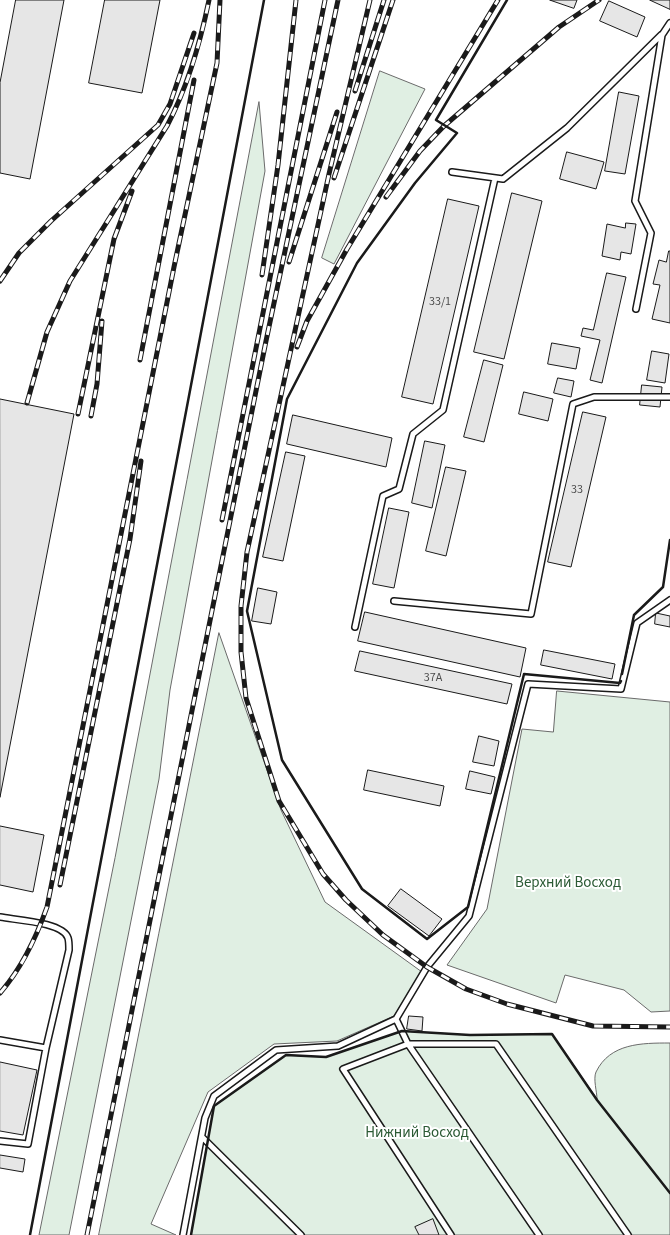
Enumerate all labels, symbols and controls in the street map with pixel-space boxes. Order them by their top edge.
house number: 33/1 [429,295,451,309]
house number: 33 [571,483,583,497]
house number: 37А [424,671,442,685]
park label: Верхний Восход [515,875,621,893]
park label: Нижний Восход [365,1125,469,1143]

